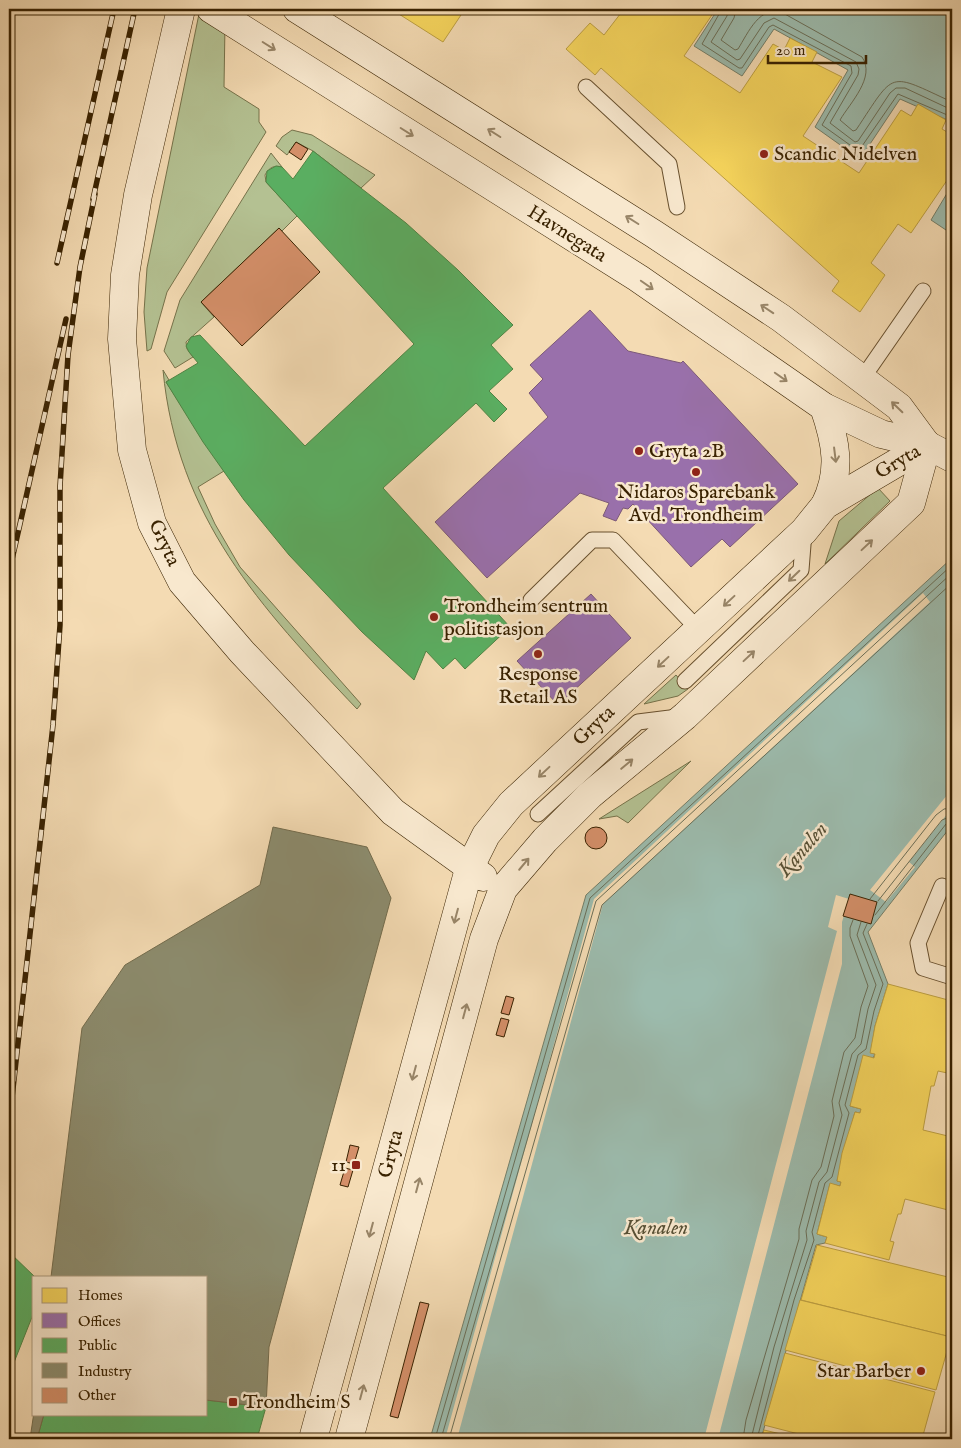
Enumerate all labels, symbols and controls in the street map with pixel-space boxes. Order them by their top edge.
scale bar [768,32,866,64]
one-way arrow [262,41,276,51]
text: 20 m [776,41,806,60]
one-way arrow [399,128,413,138]
one-way arrow [488,128,502,138]
place label: Scandic Nidelven [774,142,917,167]
marker: Scandic Nidelven [758,148,770,160]
street label: Havnegata [523,200,612,268]
one-way arrow [625,215,639,225]
one-way arrow [640,280,654,290]
one-way arrow [761,304,775,314]
one-way arrow [774,372,788,382]
one-way arrow [891,401,903,413]
place label: Gryta 2B [649,439,725,464]
street label: Gryta [871,439,926,485]
marker: Gryta 2B [633,445,645,457]
one-way arrow [830,446,840,462]
marker: Nidaros Sparebank Avd. Trondheim [690,466,702,478]
place label: Nidaros Sparebank Avd. Trondheim [617,480,775,528]
street label: Gryta [142,516,186,571]
one-way arrow [861,539,873,551]
one-way arrow [788,570,800,583]
place label: Trondheim sentrum politistasjon [444,594,608,642]
one-way arrow [722,595,735,607]
marker: Trondheim sentrum politistasjon [428,611,440,623]
marker: Response Retail AS [532,648,544,660]
one-way arrow [742,650,755,662]
one-way arrow [656,656,669,668]
place label: Response Retail AS [498,662,578,710]
street label: Gryta [568,700,621,752]
one-way arrow [621,759,634,770]
one-way arrow [537,766,550,778]
water label: Kanalen [771,817,834,884]
one-way arrow [518,858,530,871]
one-way arrow [451,908,461,924]
one-way arrow [461,1003,470,1019]
one-way arrow [408,1064,418,1080]
street label: Gryta [373,1127,409,1181]
place label: 11 [331,1153,346,1178]
marker: 11 [350,1159,362,1171]
one-way arrow [414,1177,424,1193]
water label: Kanalen [623,1215,688,1242]
one-way arrow [365,1221,375,1237]
legend [32,1276,208,1416]
text: Homes [78,1286,122,1305]
text: Offices [78,1312,121,1331]
text: Public [78,1336,117,1355]
place label: Star Barber [817,1359,912,1384]
text: Industry [78,1362,132,1381]
marker: Star Barber [915,1365,927,1377]
one-way arrow [357,1385,367,1401]
text: Other [78,1386,116,1405]
place label: Trondheim S [243,1390,351,1415]
marker: Trondheim S [227,1396,239,1408]

